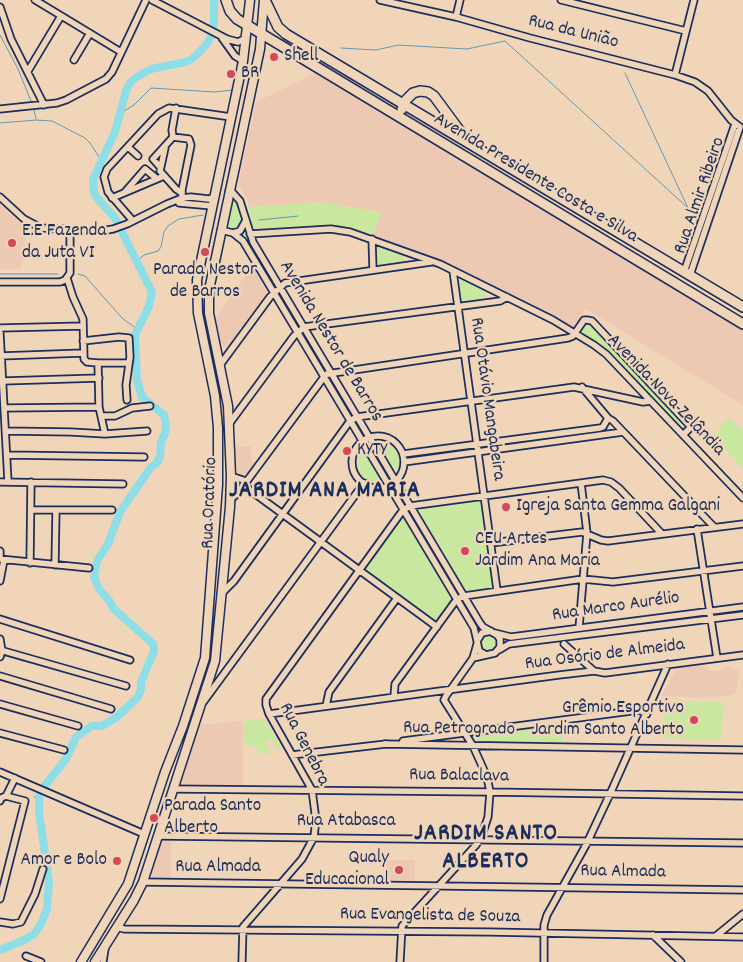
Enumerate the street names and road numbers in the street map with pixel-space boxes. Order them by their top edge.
street label: Rua da União [525,11,621,55]
street label: Avenida Presidente Costa e Silva [429,109,641,249]
street label: Rua Almir Ribeiro [670,135,732,257]
street label: Avenida Nestor de Barros [273,257,387,427]
street label: Rua Otávio Mangabeira [463,316,509,482]
street label: Avenida Nova Zelândia [601,330,729,462]
street label: Rua Oratório [198,457,224,549]
street label: Rua Marco Aurélio [551,588,681,628]
street label: Rua Osório de Almeida [524,635,686,677]
street label: Rua Genebra [272,700,334,790]
street label: Rua Petrogrado [403,718,515,742]
street label: Rua Balaclava [409,765,509,789]
street label: Rua Atabasca [297,811,395,833]
street label: Rua Almada [175,857,261,879]
street label: Rua Almada [580,861,666,885]
street label: Rua Evangelista de Souza [339,904,521,930]

